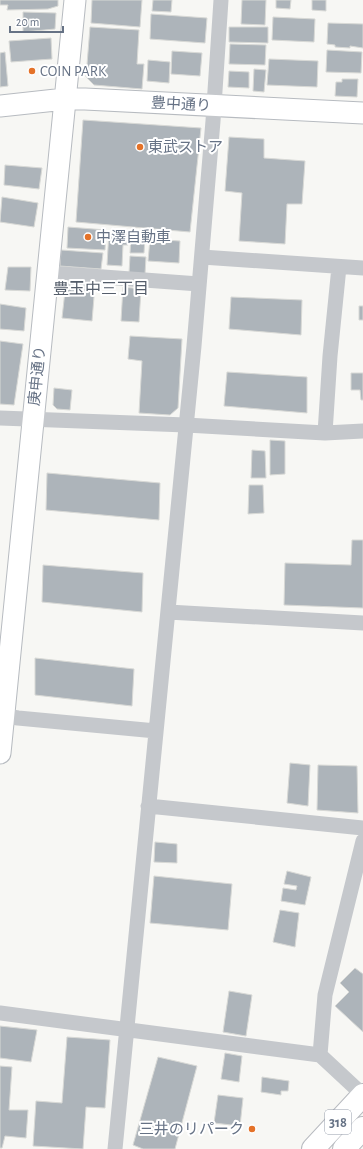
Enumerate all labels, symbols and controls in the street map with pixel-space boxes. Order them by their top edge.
scale bar [10,8,63,34]
text: 20 m [16,16,39,28]
place label: COIN PARK [40,64,107,79]
marker: COIN PARK [27,66,37,76]
street label: 豊中通り [151,94,211,114]
place label: 東武ストア [148,139,223,155]
marker: 東武ストア [135,142,145,152]
place label: 中澤自動車 [96,229,171,245]
marker: 中澤自動車 [83,232,93,242]
district label: 豊玉中三丁目 [53,281,149,297]
street label: 庚申通り [26,345,48,407]
road number: 318 [325,1110,351,1134]
place label: 三井のリパーク [139,1120,244,1137]
marker: 三井のリパーク [247,1124,257,1134]

